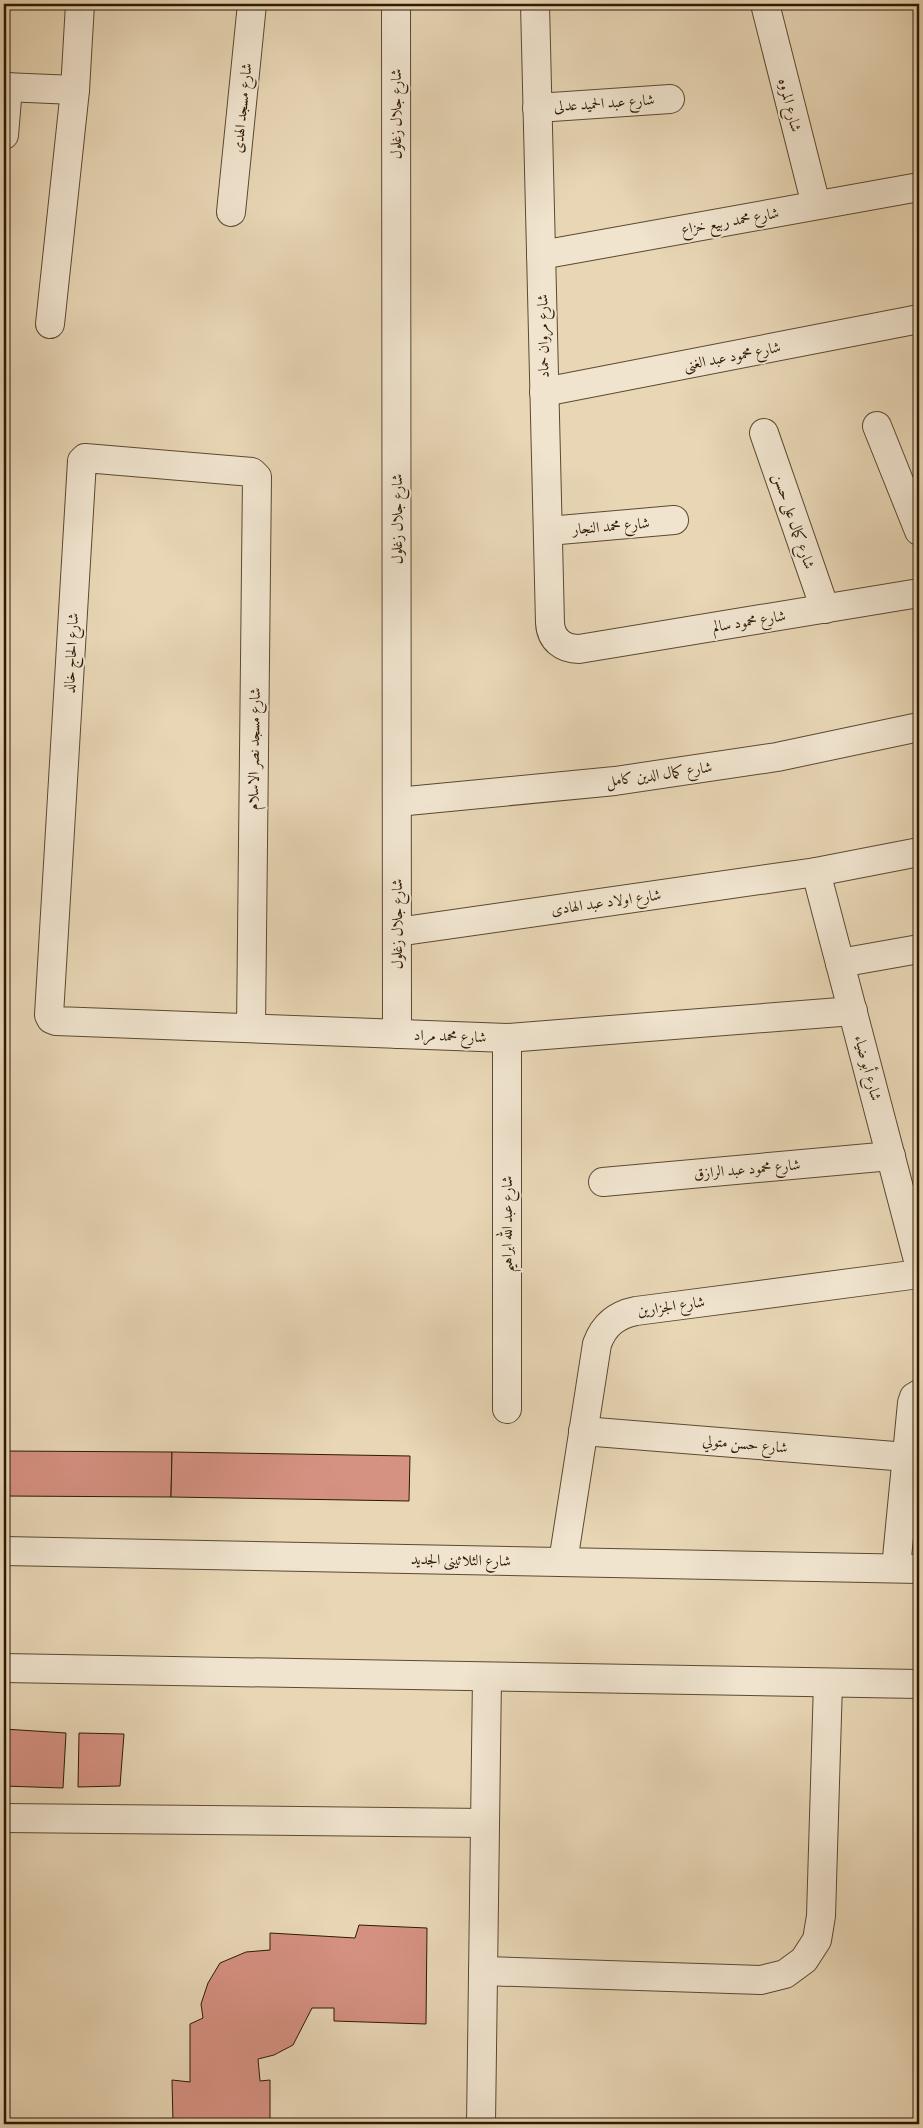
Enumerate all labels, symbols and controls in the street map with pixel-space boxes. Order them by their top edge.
street label: شارع مسجد الهدى [228,62,260,154]
street label: شارع جلال زغلول [387,69,409,159]
street label: شارع المروه [771,76,805,135]
street label: شارع عبد الحميد عدلى [553,90,655,119]
street label: شارع محمد ربيع خزاع [680,204,781,243]
street label: شارع مروان حماد [533,294,557,378]
street label: شارع محمود عبد الغنى [682,338,783,378]
street label: شارع كمال على حسن [765,471,819,573]
street label: شارع جلال زغلول [388,474,410,564]
street label: شارع محمد النجار [570,514,651,543]
street label: شارع محمود سالم [711,606,788,640]
street label: شارع الحاج خالد [60,612,86,694]
street label: شارع مسجد نصر الاسلام [244,688,268,810]
street label: شارع كمال الدين كامل [605,758,714,794]
street label: شارع جلال زغلول [388,879,410,969]
street label: شارع اولاد عبد الهادى [550,885,663,923]
street label: شارع محمد مراد [413,1026,487,1050]
street label: شارع أبو ضياء [847,1033,887,1104]
street label: شارع محمود عبد الرازق [693,1155,801,1187]
street label: شارع عبد الله ابراهيم [495,1176,522,1272]
street label: شارع الجزارين [636,1292,707,1324]
street label: شارع حسن متولي [701,1431,788,1461]
street label: شارع الثلاثينى الجديد [411,1550,511,1574]

